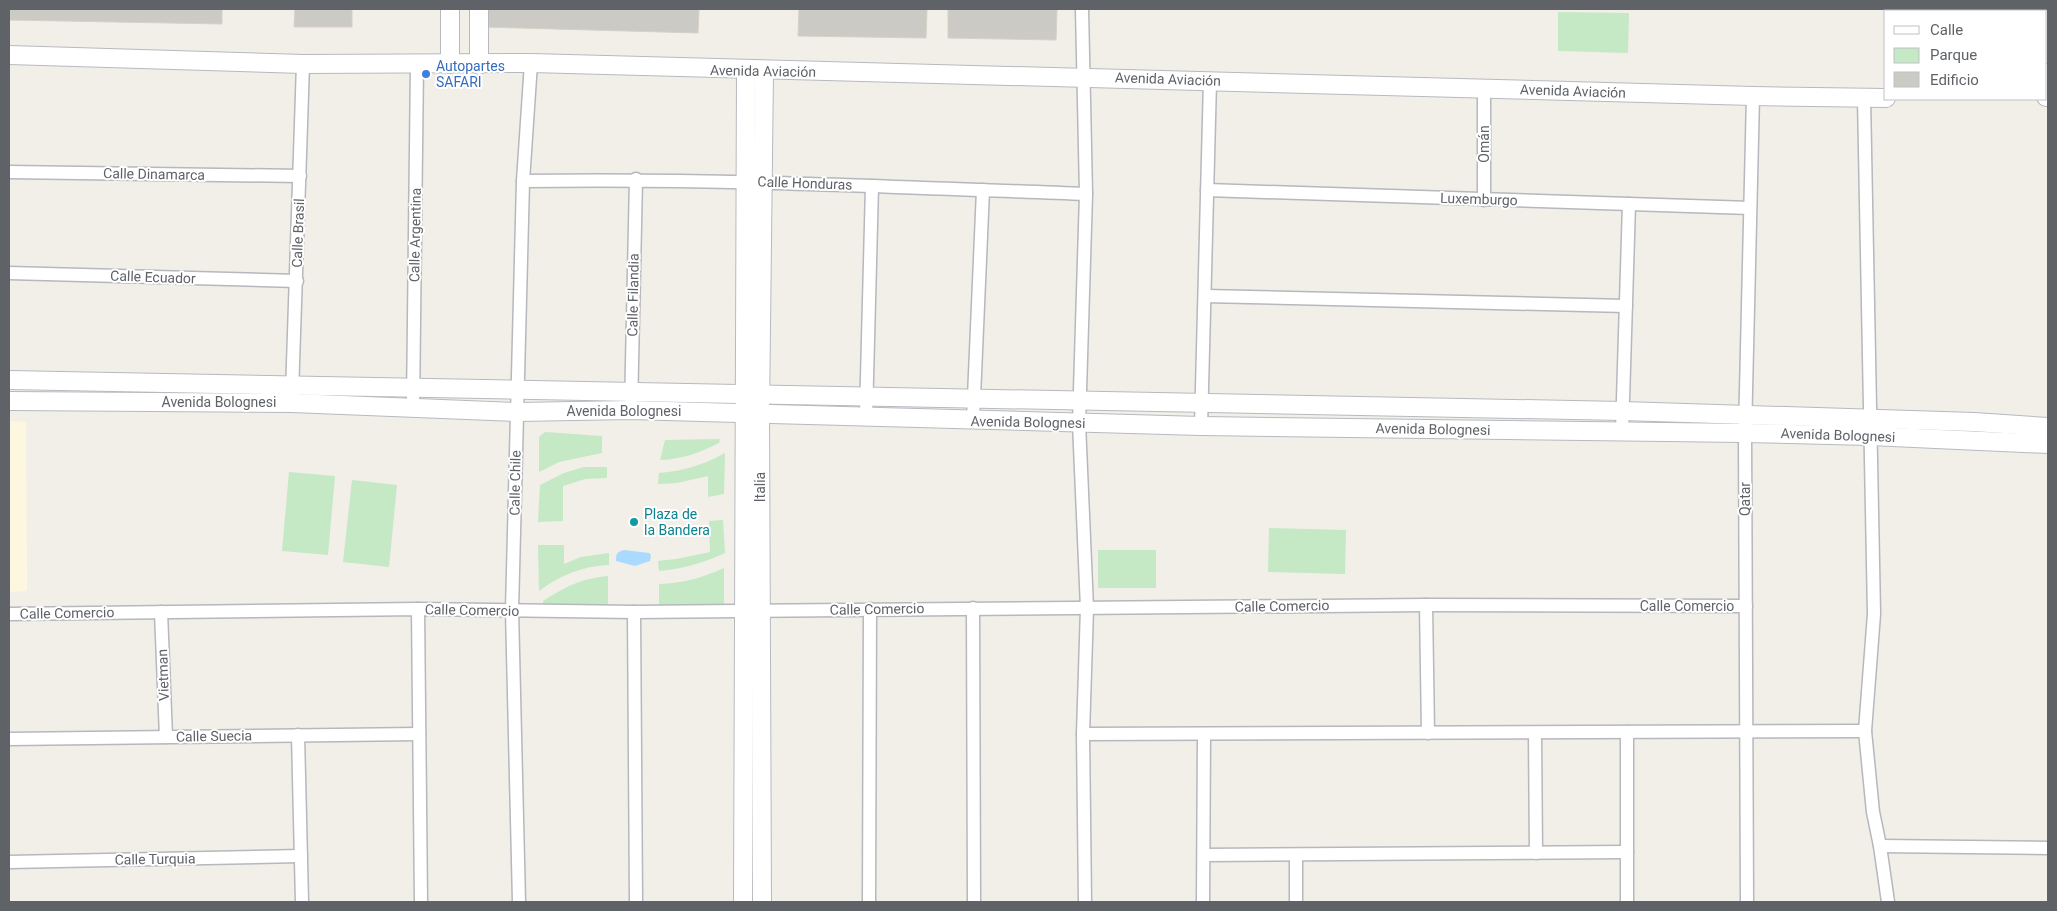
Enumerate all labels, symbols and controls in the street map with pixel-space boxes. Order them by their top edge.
legend [1884,10,2047,100]
text: Calle [1930,21,1963,39]
text: Parque [1930,46,1977,64]
place label: Autopartes SAFARI [436,58,505,90]
street label: Avenida Aviación [710,62,816,80]
marker: Autopartes SAFARI [420,68,432,80]
street label: Avenida Aviación [1115,69,1221,89]
text: Edificio [1930,71,1979,89]
street label: Avenida Aviación [1520,81,1626,101]
street label: Omán [1476,125,1492,163]
street label: Calle Dinamarca [103,165,205,183]
street label: Calle Honduras [757,173,853,193]
street label: Calle Argentina [406,188,424,282]
street label: Luxemburgo [1440,190,1518,208]
street label: Calle Brasil [289,198,307,268]
street label: Calle Filandia [624,253,642,337]
street label: Calle Ecuador [110,268,196,286]
street label: Avenida Bolognesi [162,394,276,410]
street label: Avenida Bolognesi [567,403,681,419]
street label: Avenida Bolognesi [970,413,1086,431]
street label: Avenida Bolognesi [1375,420,1491,438]
street label: Avenida Bolognesi [1780,425,1896,445]
street label: Calle Chile [506,450,524,516]
street label: Italia [752,472,768,502]
street label: Qatar [1737,482,1753,516]
place label: Plaza de la Bandera [644,506,710,538]
marker: Plaza de la Bandera [628,516,640,528]
street label: Calle Comercio [1235,597,1329,615]
street label: Calle Comercio [1640,598,1734,614]
street label: Calle Comercio [830,600,924,618]
street label: Calle Comercio [425,601,519,619]
street label: Calle Comercio [20,604,114,622]
street label: Vietman [154,649,172,701]
street label: Calle Suecia [176,727,252,745]
street label: Calle Turquia [114,850,196,868]

